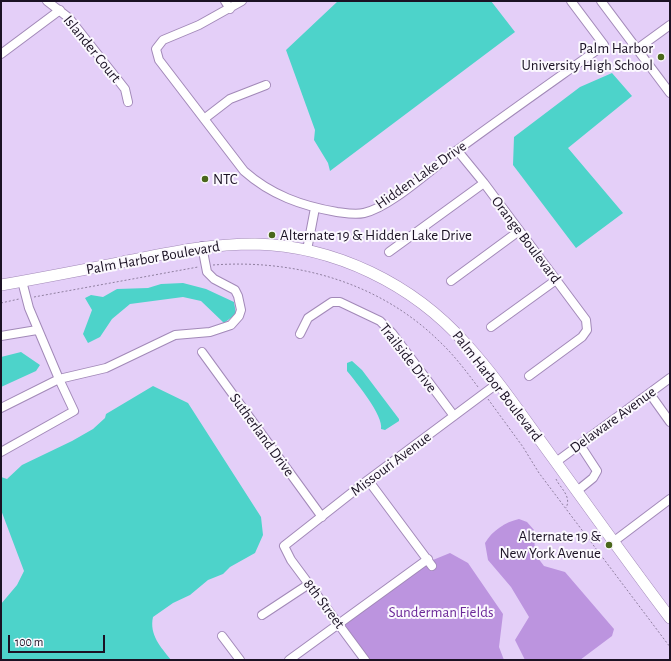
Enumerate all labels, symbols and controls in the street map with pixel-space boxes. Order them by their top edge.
street label: Islander Court [59,12,125,86]
place label: Palm Harbor University High School [522,39,653,74]
marker: Palm Harbor University High School [656,52,666,62]
street label: Hidden Lake Drive [372,137,470,213]
place label: NTC [213,170,238,188]
marker: NTC [200,174,210,184]
street label: Orange Boulevard [487,193,565,287]
place label: Alternate 19 & Hidden Lake Drive [280,226,472,244]
marker: Alternate 19 & Hidden Lake Drive [267,230,277,240]
street label: Palm Harbor Boulevard [85,237,221,279]
street label: Trailside Drive [375,320,441,396]
street label: Palm Harbor Boulevard [448,327,546,445]
street label: Delaware Avenue [567,383,659,457]
street label: Sutherland Drive [226,390,298,480]
street label: Missouri Avenue [347,428,435,500]
place label: Alternate 19 & New York Avenue [499,527,601,562]
marker: Alternate 19 & New York Avenue [604,540,614,550]
street label: 8th Street [300,576,348,632]
park label: Sunderman Fields [389,603,493,621]
scale bar [10,627,107,653]
text: 100 m [15,636,43,648]

